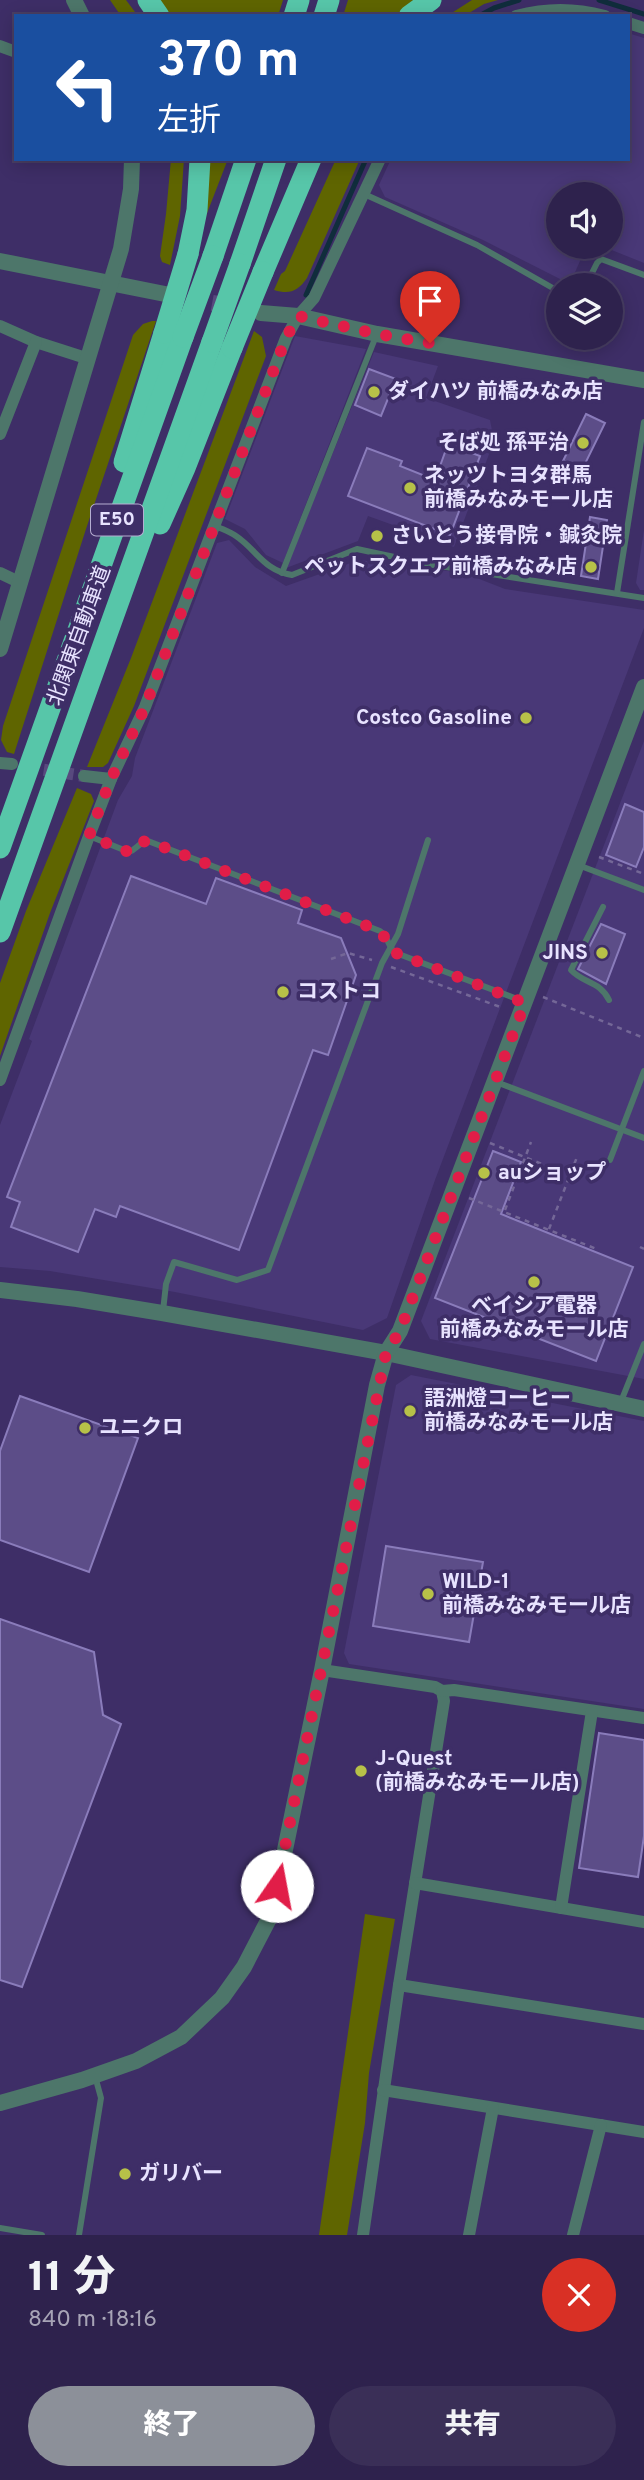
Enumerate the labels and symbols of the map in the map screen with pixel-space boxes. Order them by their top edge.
pin [400,271,460,343]
place label: ダイハツ 前橋みなみ店 [388,379,603,406]
marker: ダイハツ 前橋みなみ店 [366,384,382,400]
place label: そば処 孫平治 [438,430,569,457]
marker: そば処 孫平治 [575,435,591,451]
place label: ネッツトヨタ群馬 前橋みなみモール店 [424,463,613,514]
marker: ネッツトヨタ群馬 前橋みなみモール店 [402,480,418,496]
road number: E50 [91,505,143,536]
place label: さいとう接骨院・鍼灸院 [391,523,622,550]
marker: さいとう接骨院・鍼灸院 [369,528,385,544]
place label: ペットスクエア前橋みなみ店 [304,554,577,581]
marker: ペットスクエア前橋みなみ店 [583,559,599,575]
street label: 北関東自動車道 [42,562,118,710]
place label: Costco Gasoline [356,705,512,732]
marker: Costco Gasoline [518,710,534,726]
place label: JINS [542,940,588,967]
marker: JINS [594,945,610,961]
place label: コストコ [297,979,381,1006]
marker: コストコ [275,984,291,1000]
place label: auショップ [498,1160,606,1187]
marker: auショップ [476,1165,492,1181]
marker: ベイシア電器 前橋みなみモール店 [526,1274,542,1290]
place label: ベイシア電器 前橋みなみモール店 [440,1293,629,1344]
place label: 語洲燈コーヒー 前橋みなみモール店 [424,1386,613,1437]
marker: 語洲燈コーヒー 前橋みなみモール店 [402,1403,418,1419]
place label: ユニクロ [99,1415,183,1442]
marker: ユニクロ [77,1420,93,1436]
place label: WILD-1 前橋みなみモール店 [442,1569,631,1620]
marker: WILD-1 前橋みなみモール店 [420,1586,436,1602]
place label: J-Quest (前橋みなみモール店) [375,1746,580,1797]
marker: J-Quest (前橋みなみモール店) [353,1763,369,1779]
position arrow [240,1849,314,1923]
place label: ガリバー [139,2161,223,2188]
marker: ガリバー [117,2166,133,2182]

